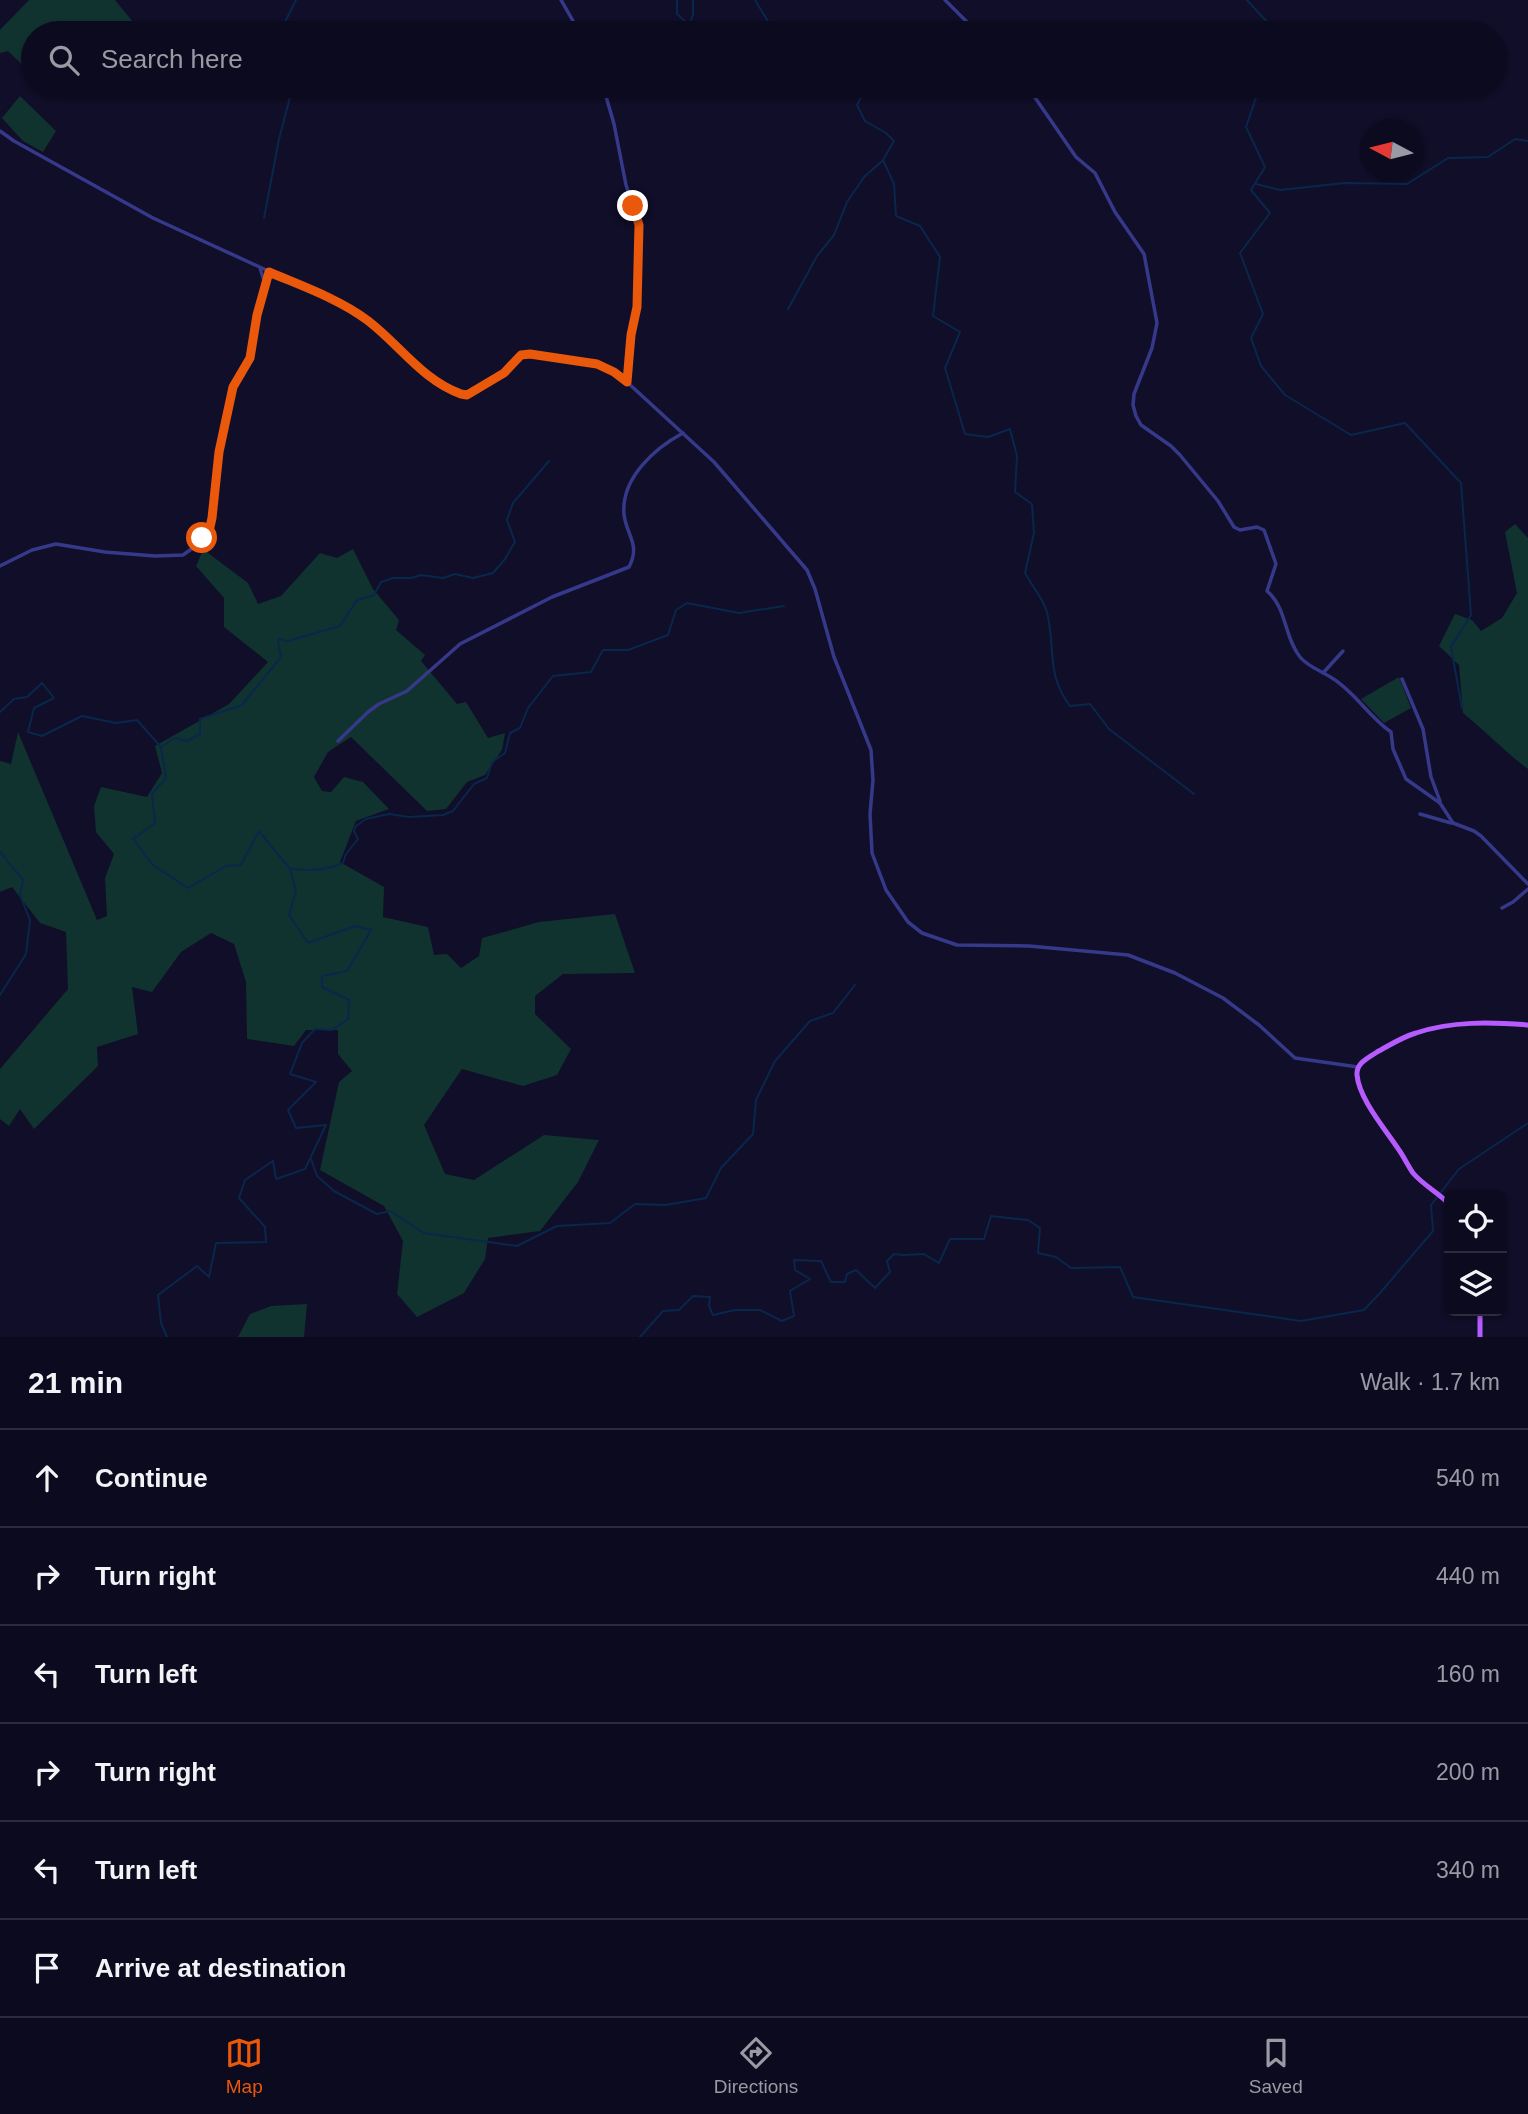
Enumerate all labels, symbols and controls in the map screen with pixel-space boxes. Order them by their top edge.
search box [21,21,1507,98]
icon: search [45,41,83,79]
text: Search here [101,44,243,74]
north arrow [1360,119,1423,182]
route end [617,190,648,221]
route start [186,522,217,553]
map controls [1444,1190,1507,1316]
button: locate [1444,1190,1507,1253]
button: layers [1444,1253,1507,1316]
text: 21 min [28,1366,123,1399]
text: Walk · 1.7 km [1360,1369,1500,1395]
icon: ahead [28,1459,66,1497]
text: Continue [95,1463,208,1493]
text: 540 m [1436,1465,1500,1491]
icon: right [28,1557,66,1595]
text: Turn right [95,1561,216,1591]
text: 440 m [1436,1563,1500,1589]
icon: left [28,1655,66,1693]
text: Turn left [95,1659,197,1689]
text: 160 m [1436,1661,1500,1687]
icon: right [28,1753,66,1791]
text: Turn right [95,1757,216,1787]
text: 200 m [1436,1759,1500,1785]
icon: left [28,1851,66,1889]
text: Turn left [95,1855,197,1885]
text: 340 m [1436,1857,1500,1883]
icon: arrive [28,1949,66,1987]
text: Arrive at destination [95,1953,346,1983]
tab: Map [225,2034,263,2098]
tab: Directions [714,2034,798,2098]
tab: Saved [1249,2034,1303,2098]

